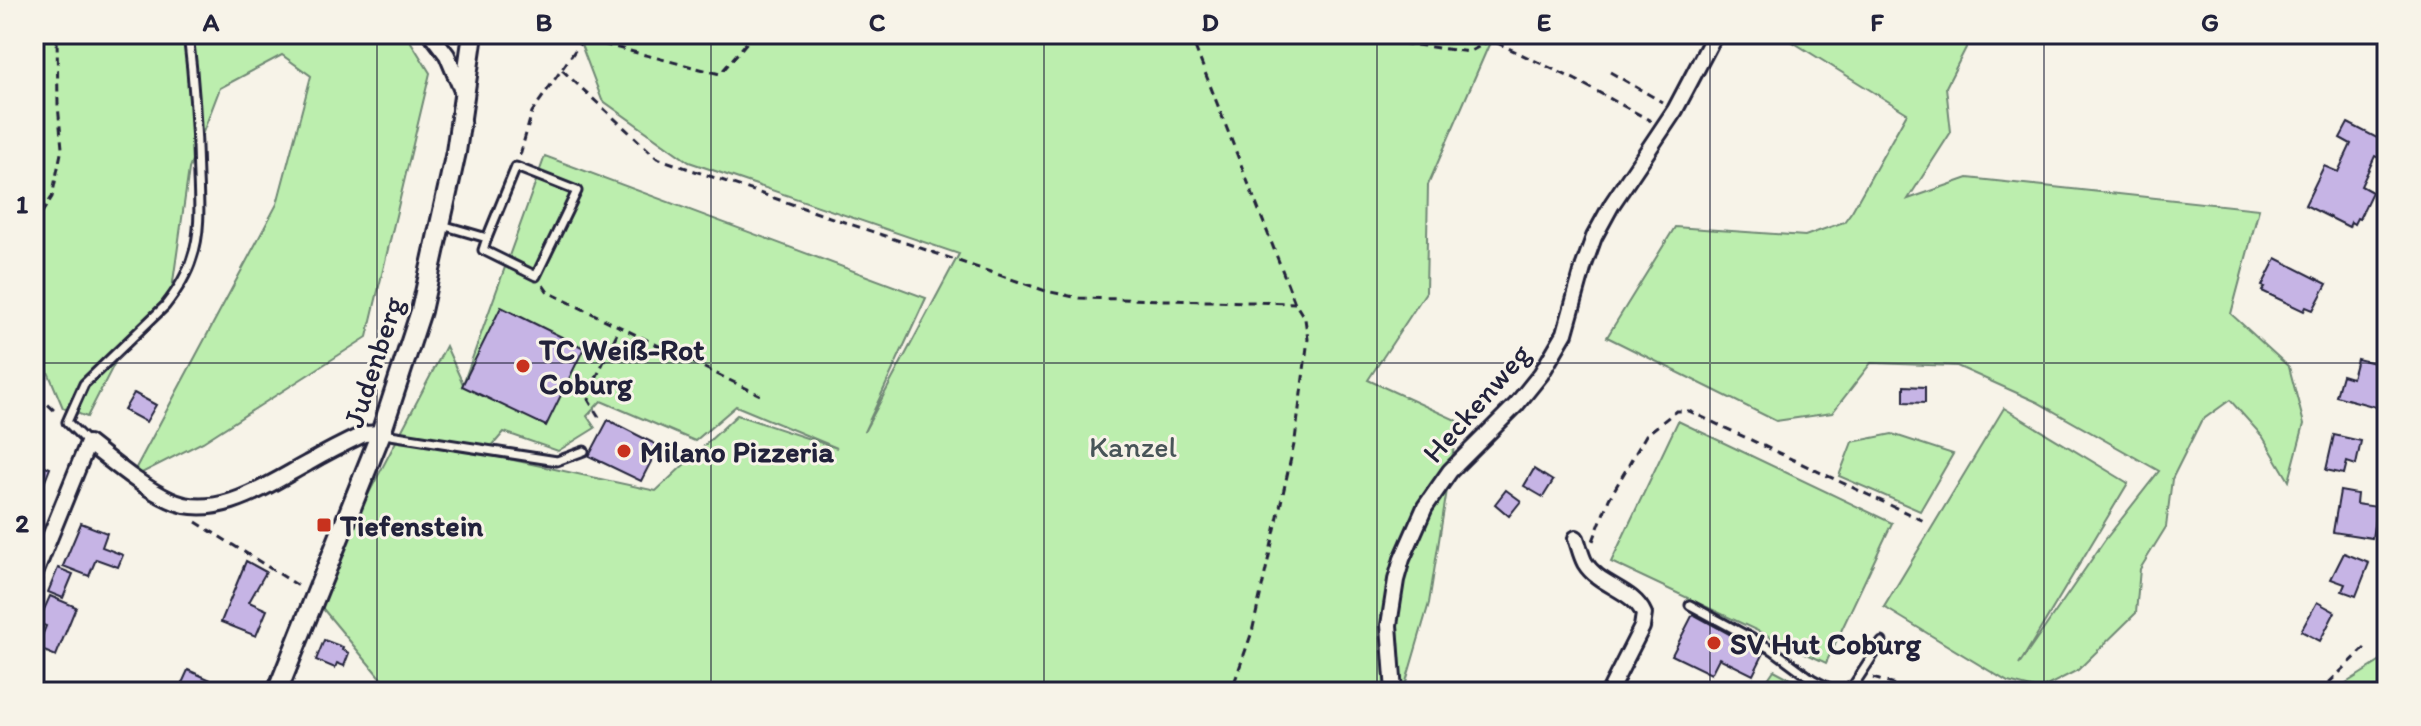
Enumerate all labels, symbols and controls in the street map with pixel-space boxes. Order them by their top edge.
text: A [202,6,220,38]
text: B [536,6,553,38]
text: C [869,6,886,38]
text: D [1201,6,1219,38]
text: E [1537,6,1551,38]
text: F [1870,6,1884,38]
text: G [2201,6,2219,38]
text: 1 [16,188,28,220]
street label: Judenberg [335,291,412,432]
place label: TC Weiß-Rot Coburg [538,331,705,402]
street label: Heckenweg [1414,335,1538,470]
marker: TC Weiß-Rot Coburg [514,357,532,375]
park label: Kanzel [1089,428,1178,465]
place label: Milano Pizzeria [640,433,834,470]
marker: Milano Pizzeria [615,442,633,460]
text: 2 [15,507,29,539]
place label: Tiefenstein [339,507,484,544]
marker: Tiefenstein [315,516,333,534]
place label: SV Hut Coburg [1730,625,1921,662]
marker: SV Hut Coburg [1705,634,1723,652]

